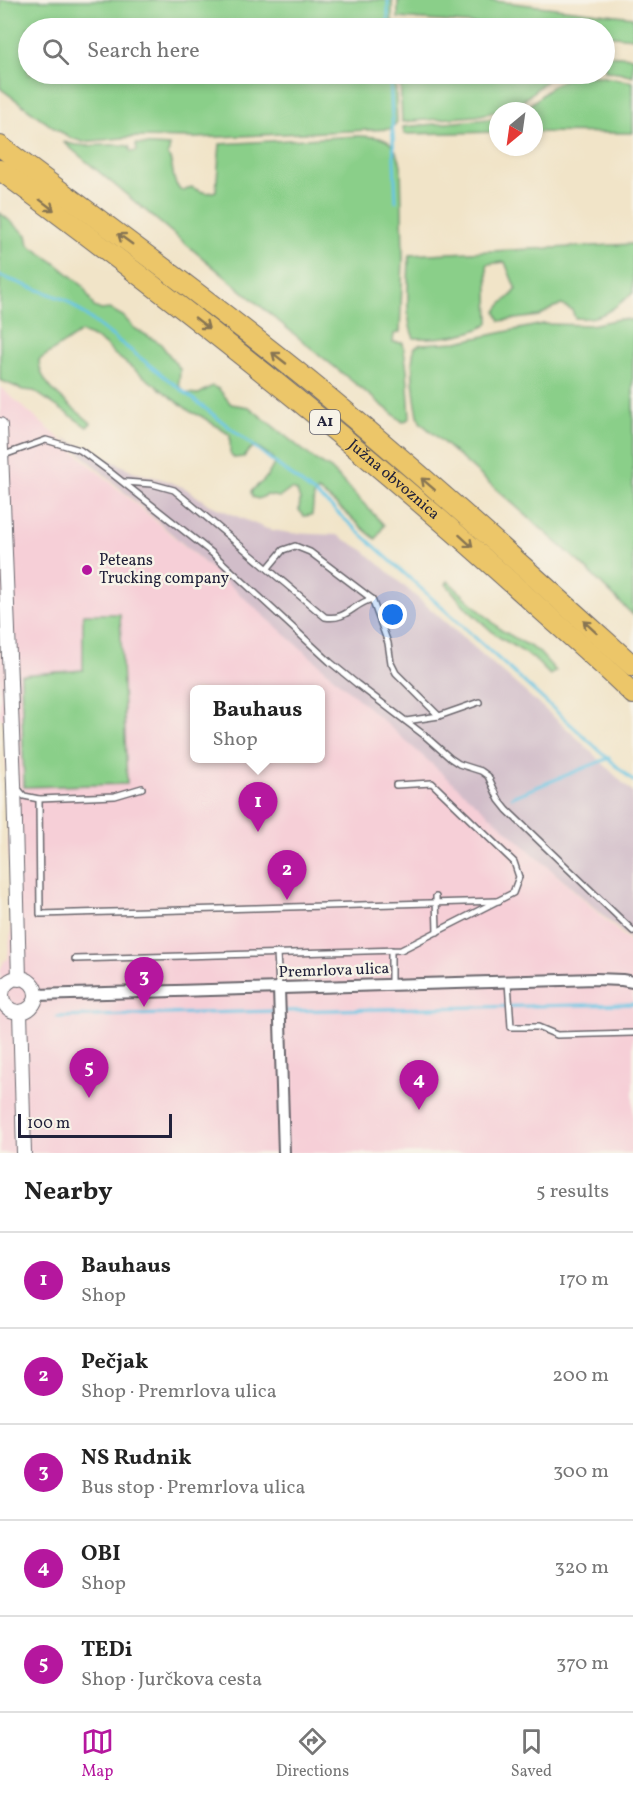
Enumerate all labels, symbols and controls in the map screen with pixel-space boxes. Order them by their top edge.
search box [18,18,615,84]
icon: search [39,35,72,68]
text: Search here [87,36,200,67]
north arrow [489,102,543,156]
one-way arrow [39,198,55,211]
one-way arrow [117,233,133,245]
one-way arrow [194,317,210,330]
one-way arrow [271,352,287,365]
road number: A1 [310,410,340,434]
street label: Južna obvoznica [343,435,444,525]
one-way arrow [420,477,436,490]
one-way arrow [458,534,473,548]
place label: Peteans Trucking company [99,550,230,590]
marker: Peteans Trucking company [80,563,94,577]
your location [378,600,407,629]
one-way arrow [582,620,597,634]
popup [190,685,325,763]
text: Bauhaus [213,695,302,726]
text: Shop [213,726,258,754]
pin: 1 [238,782,278,832]
pin: 2 [268,850,306,900]
pin: 3 [124,958,164,1007]
street label: Premrlova ulica [278,958,390,984]
pin: 5 [70,1048,109,1098]
pin: 4 [400,1060,438,1110]
scale bar [18,1111,172,1138]
text: 100 m [27,1113,70,1135]
text: Nearby [24,1174,113,1210]
text: 5 results [536,1178,609,1206]
text: Bauhaus [81,1251,171,1282]
text: 1 [39,1266,48,1294]
text: 170 m [559,1266,609,1294]
text: Shop [81,1282,126,1310]
text: Pečjak [81,1347,148,1378]
text: 2 [38,1362,49,1390]
text: 200 m [552,1362,609,1390]
text: Shop · Premrlova ulica [81,1378,277,1406]
text: NS Rudnik [81,1443,192,1474]
text: 3 [38,1458,49,1486]
text: 300 m [553,1458,609,1486]
text: Bus stop · Premrlova ulica [81,1474,305,1502]
text: OBI [81,1539,121,1570]
text: 4 [37,1554,50,1582]
text: 320 m [554,1554,609,1582]
text: Shop [81,1570,126,1598]
text: TEDi [81,1635,133,1666]
text: 5 [39,1650,48,1678]
text: 370 m [556,1650,609,1678]
text: Shop · Jurčkova cesta [81,1666,262,1694]
tab: Map [81,1725,114,1783]
tab: Directions [276,1725,349,1783]
tab: Saved [511,1725,552,1783]

